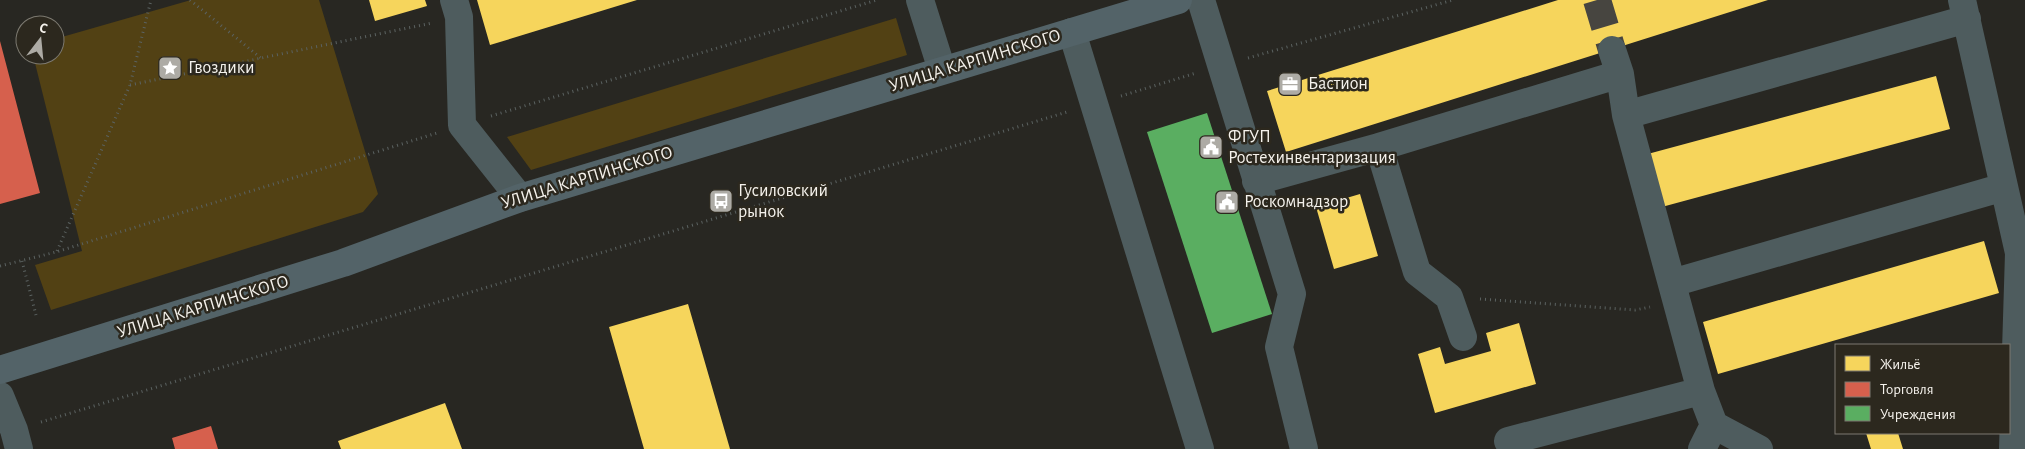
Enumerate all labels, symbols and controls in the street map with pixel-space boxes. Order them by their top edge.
north arrow [15,15,65,65]
text: С [38,21,49,36]
street label: УЛИЦА КАРПИНСКОГО [887,26,1063,96]
place icon: Гвоздики [157,55,183,81]
place label: Гвоздики [188,59,255,77]
office icon: Бастион [1277,71,1303,97]
place label: Бастион [1308,75,1368,93]
place label: ФГУП Ростехинвентаризация [1228,128,1396,167]
public building icon: ФГУП Ростехинвентаризация [1198,134,1224,160]
street label: УЛИЦА КАРПИНСКОГО [499,143,675,213]
place label: Гусиловский рынок [738,182,828,221]
bus stop icon: Гусиловский рынок [708,188,734,214]
public building icon: Роскомнадзор [1214,189,1240,215]
place label: Роскомнадзор [1244,193,1348,211]
street label: УЛИЦА КАРПИНСКОГО [115,272,291,342]
legend [1835,344,2010,434]
text: Жильё [1880,357,1920,372]
text: Торговля [1880,382,1934,397]
text: Учреждения [1880,407,1956,422]

